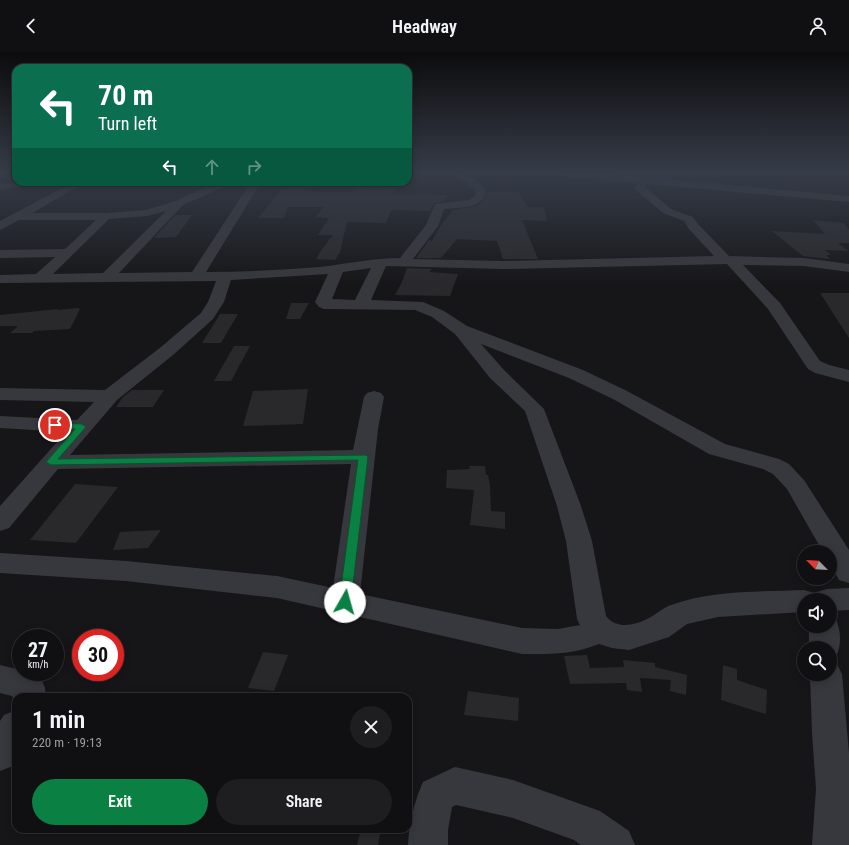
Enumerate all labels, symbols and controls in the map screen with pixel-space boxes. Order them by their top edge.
icon: back [20,15,42,37]
icon: person [807,15,829,37]
text: Headway [392,16,457,37]
text: 70 m [98,79,154,112]
icon: left [32,80,84,132]
text: Turn left [98,113,157,134]
icon: left [159,156,181,178]
icon: ahead [201,156,223,178]
icon: right [243,156,265,178]
pin [38,408,72,442]
icon: arrive [44,414,66,436]
north arrow [797,545,837,585]
map controls [797,545,837,681]
position arrow [324,581,366,623]
button: sound [797,593,837,633]
speed limit sign: 30 [72,629,124,681]
text: 27 [28,638,48,662]
button: search [797,641,837,681]
text: km/h [28,659,48,670]
text: 1 min [32,706,85,734]
button: close [350,706,392,748]
text: 220 m · 19:13 [32,735,102,750]
button: Exit [32,779,208,825]
button: Share [216,779,392,825]

